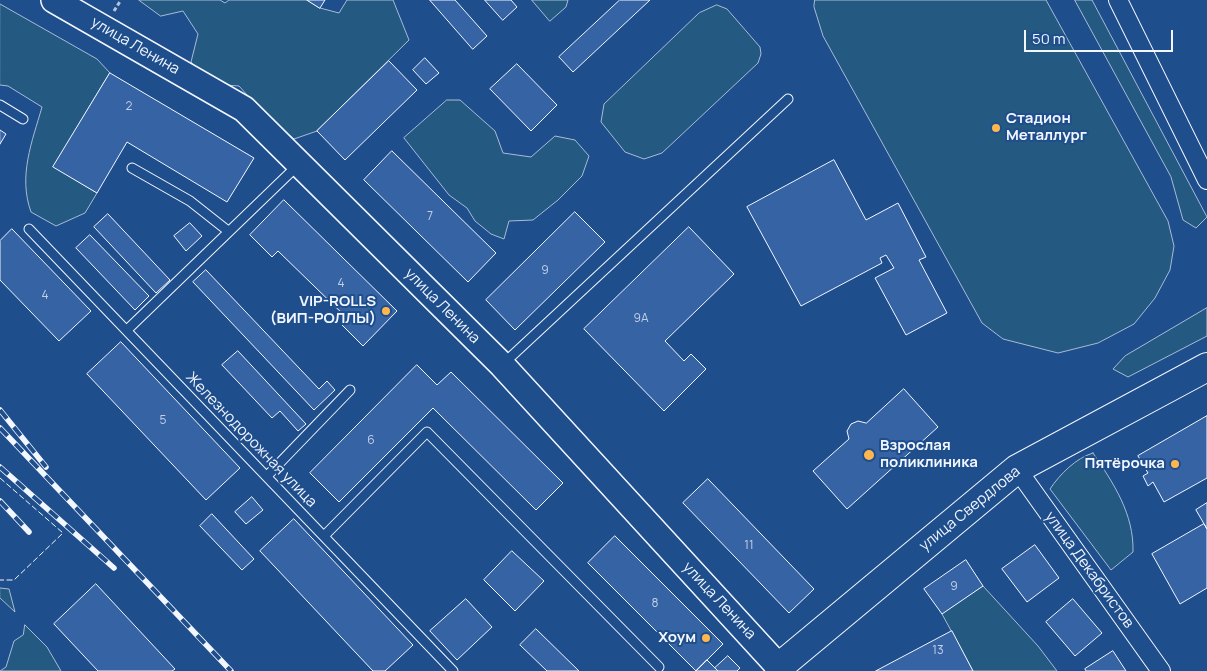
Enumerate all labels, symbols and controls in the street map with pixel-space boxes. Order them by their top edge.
street label: улица Ленина [88,13,182,79]
scale bar [1027,20,1176,52]
text: 50 m [1032,28,1066,49]
house number: 2 [126,100,132,114]
place label: Стадион Металлург [1006,110,1087,145]
marker: Стадион Металлург [990,122,1002,134]
house number: 7 [427,210,433,224]
house number: 9 [541,264,549,278]
street label: улица Ленина [401,265,483,347]
house number: 4 [337,277,345,291]
house number: 4 [41,289,49,303]
place label: VIP-ROLLS (ВИП-РОЛЛЫ) [270,293,376,328]
marker: VIP-ROLLS (ВИП-РОЛЛЫ) [380,305,392,317]
house number: 9А [633,312,649,326]
street label: Железнодорожная улица [182,369,320,511]
house number: 5 [160,414,166,428]
house number: 6 [367,434,375,448]
place label: Взрослая поликлиника [880,437,978,472]
marker: Взрослая поликлиника [862,448,876,462]
place label: Пятёрочка [1085,455,1165,473]
marker: Пятёрочка [1169,458,1181,470]
street label: улица Свердлова [916,463,1024,555]
street label: улица Декабристов [1041,508,1137,632]
house number: 11 [744,539,754,553]
street label: улица Ленина [679,559,759,643]
house number: 9 [950,580,958,594]
house number: 8 [652,597,658,611]
place label: Хоум [658,629,696,647]
marker: Хоум [700,632,712,644]
house number: 13 [932,644,944,658]

